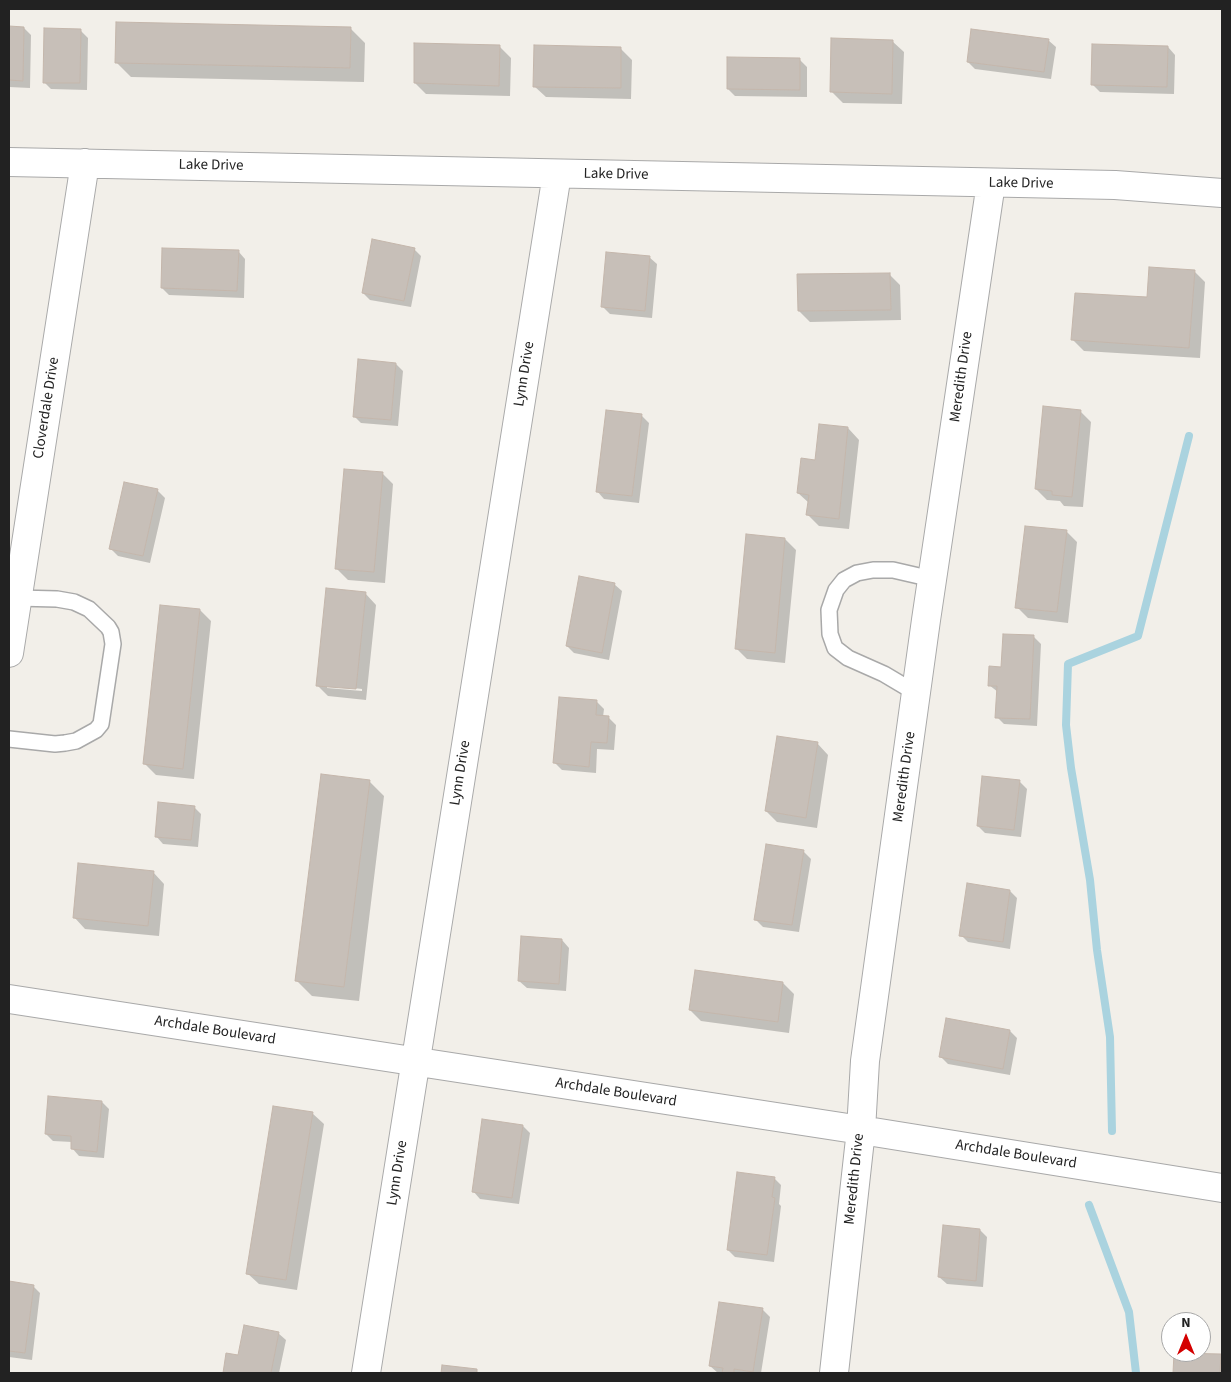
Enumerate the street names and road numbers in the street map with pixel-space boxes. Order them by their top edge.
street label: Lake Drive [178,156,244,176]
street label: Lake Drive [583,165,649,185]
street label: Lake Drive [988,174,1054,194]
street label: Meredith Drive [947,330,977,424]
street label: Lynn Drive [511,340,539,408]
street label: Cloverdale Drive [30,356,64,460]
street label: Meredith Drive [890,730,920,824]
street label: Lynn Drive [447,739,475,807]
street label: Archdale Boulevard [153,1013,277,1049]
street label: Archdale Boulevard [554,1075,678,1111]
street label: Meredith Drive [841,1133,869,1225]
street label: Archdale Boulevard [954,1137,1078,1173]
street label: Lynn Drive [384,1139,412,1207]

